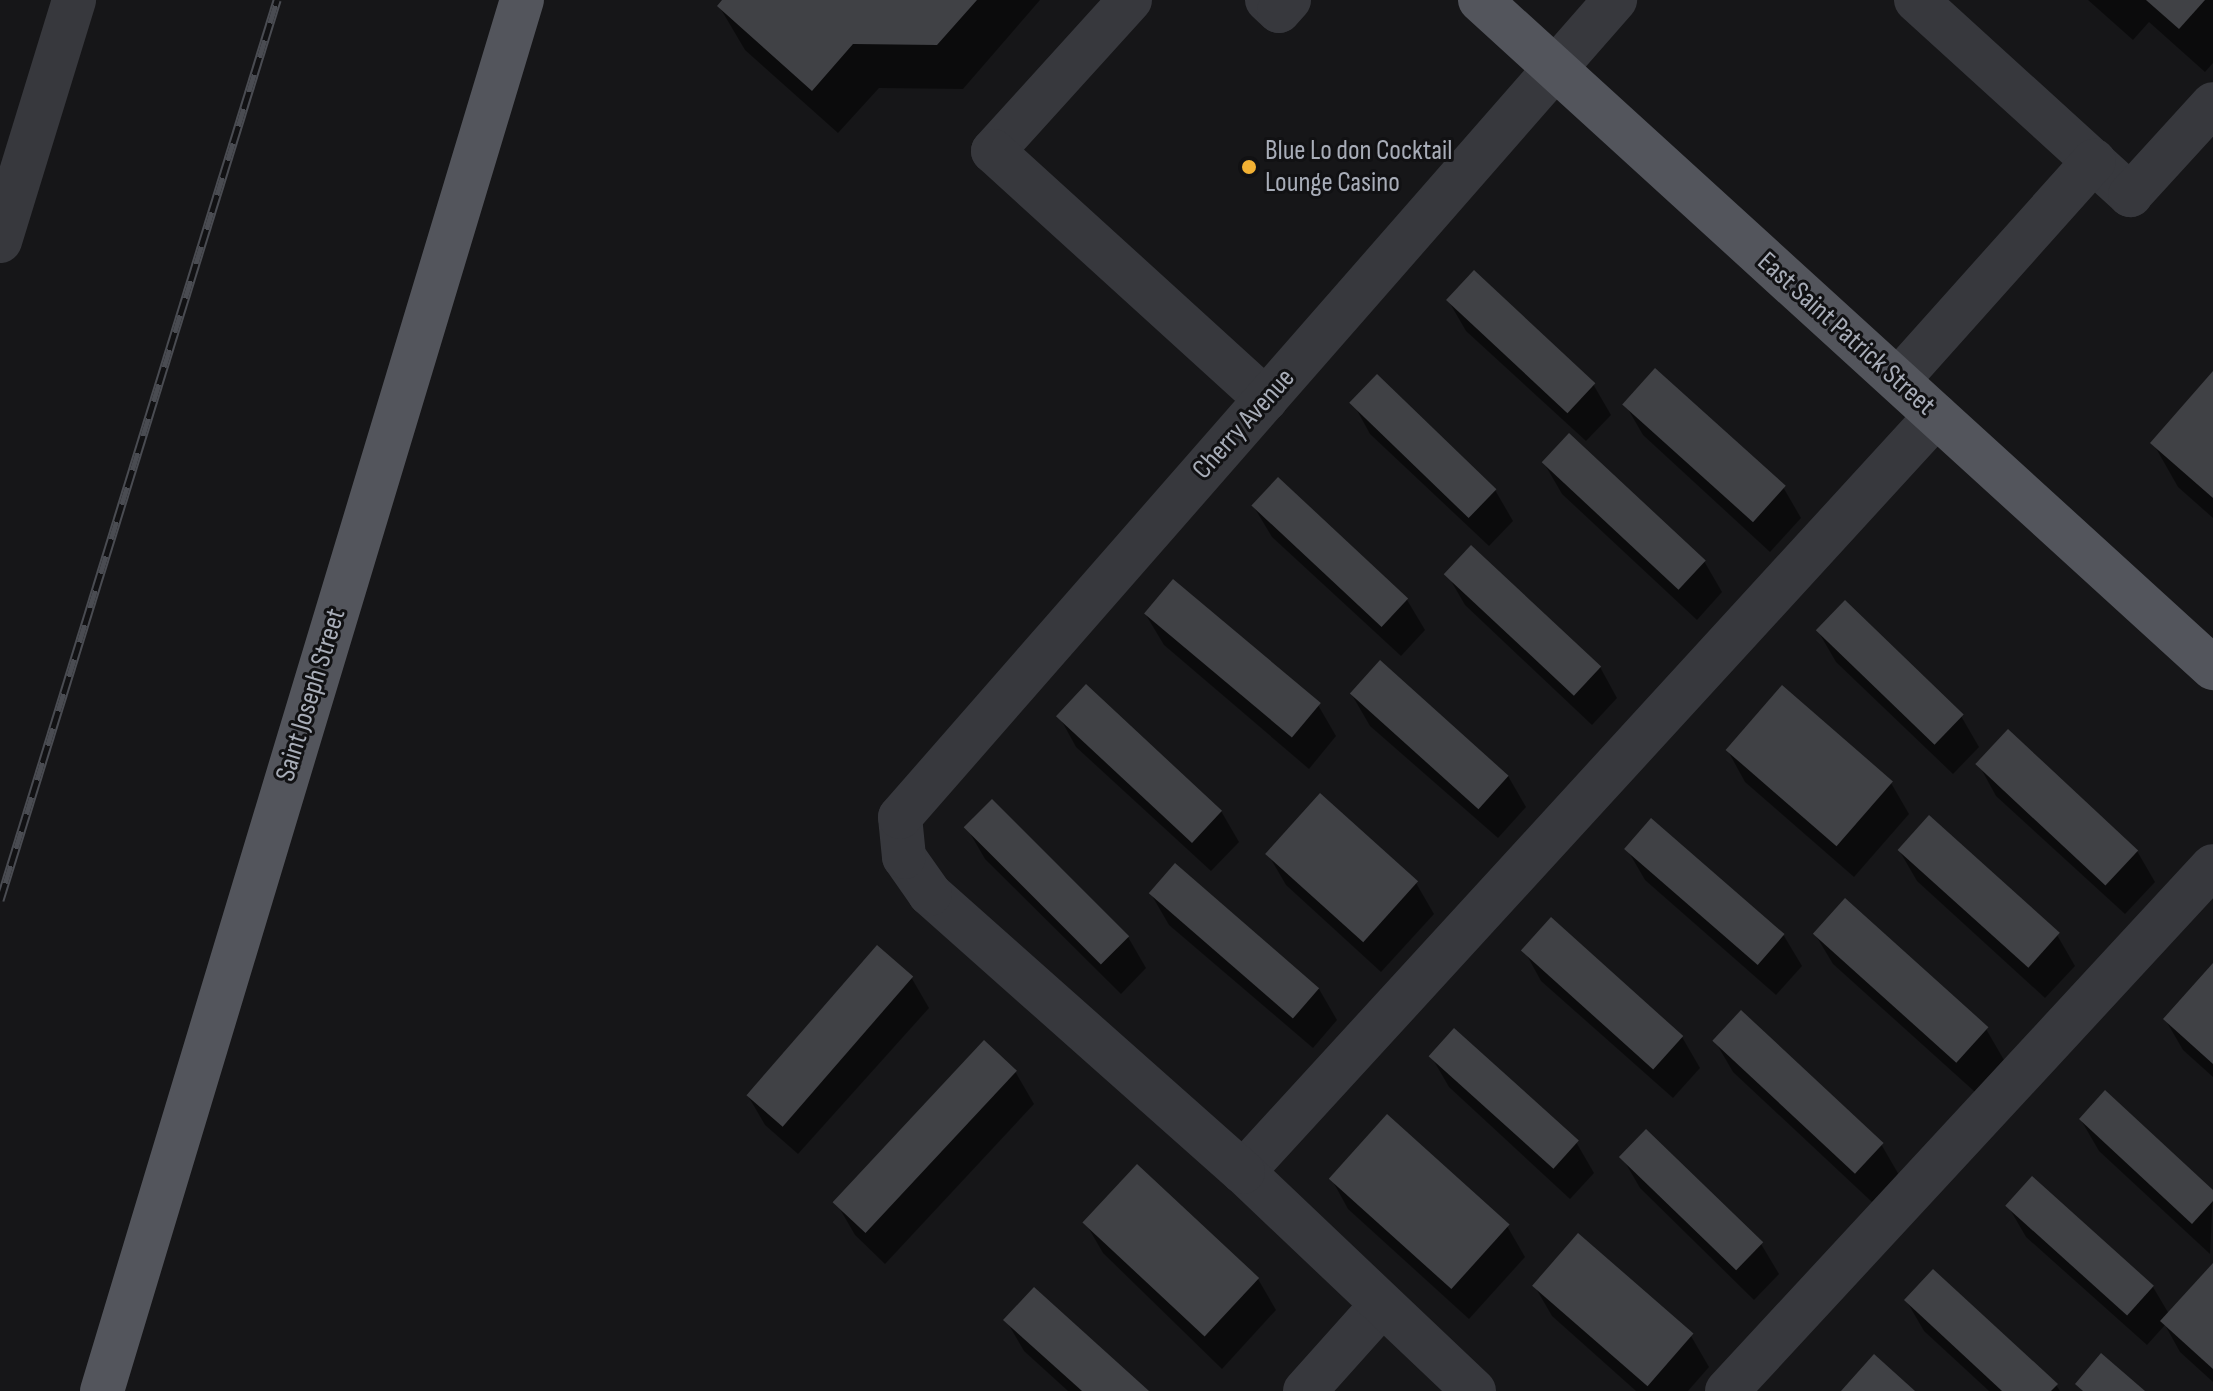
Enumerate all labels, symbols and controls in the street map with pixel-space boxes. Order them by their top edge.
place label: Blue Lo don Cocktail Lounge Casino [1265,134,1452,200]
marker: Blue Lo don Cocktail Lounge Casino [1240,158,1258,176]
street label: East Saint Patrick Street [1750,245,1942,423]
street label: Cherry Avenue [1186,362,1302,486]
street label: Saint Joseph Street [269,605,353,785]

